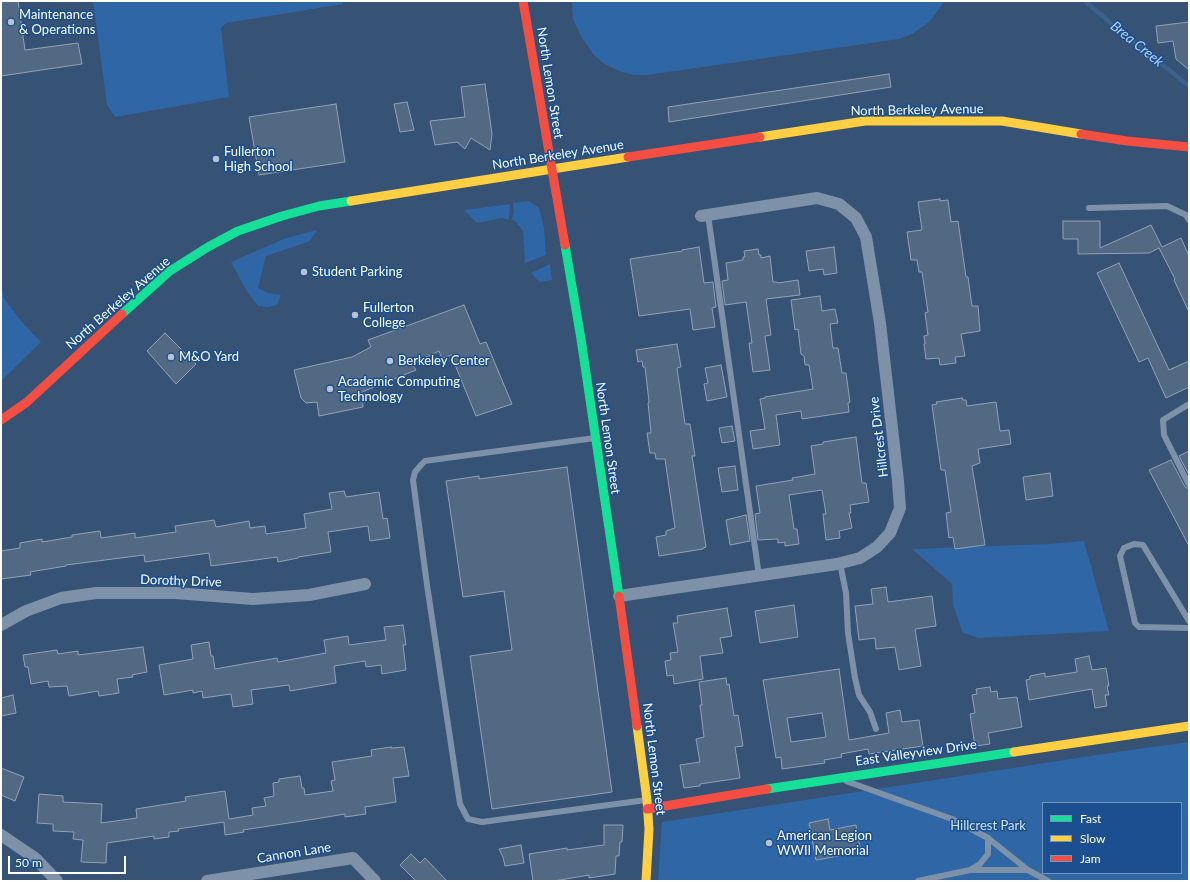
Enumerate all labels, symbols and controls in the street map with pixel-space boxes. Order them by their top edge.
place label: Maintenance & Operations [19,7,95,38]
marker: Maintenance & Operations [6,17,16,27]
water label: Brea Creek [1107,18,1167,70]
street label: North Lemon Street [533,26,567,140]
street label: North Berkeley Avenue [850,101,984,119]
street label: North Berkeley Avenue [491,137,625,173]
place label: Fullerton High School [224,144,293,175]
marker: Fullerton High School [211,154,221,164]
street label: North Berkeley Avenue [63,254,173,352]
place label: Student Parking [312,264,402,280]
marker: Student Parking [299,267,309,277]
place label: Fullerton College [363,300,414,331]
marker: Fullerton College [350,310,360,320]
place label: M&O Yard [179,349,239,365]
marker: M&O Yard [166,352,176,362]
place label: Berkeley Center [398,353,490,369]
marker: Berkeley Center [385,356,395,366]
place label: Academic Computing Technology [338,374,460,405]
street label: North Lemon Street [592,381,624,495]
marker: Academic Computing Technology [325,384,335,394]
street label: Hillcrest Drive [866,396,892,478]
street label: Dorothy Drive [140,572,222,590]
street label: North Lemon Street [639,702,669,816]
street label: East Valleyview Drive [854,737,978,769]
legend [1042,802,1182,874]
text: Fast [1080,811,1101,826]
park label: Hillcrest Park [950,818,1026,834]
place label: American Legion WWII Memorial [777,828,872,859]
text: Slow [1080,831,1105,846]
marker: American Legion WWII Memorial [764,838,774,848]
street label: Cannon Lane [256,839,332,867]
scale bar [10,848,128,874]
text: Jam [1080,851,1101,866]
text: 50 m [15,855,42,870]

